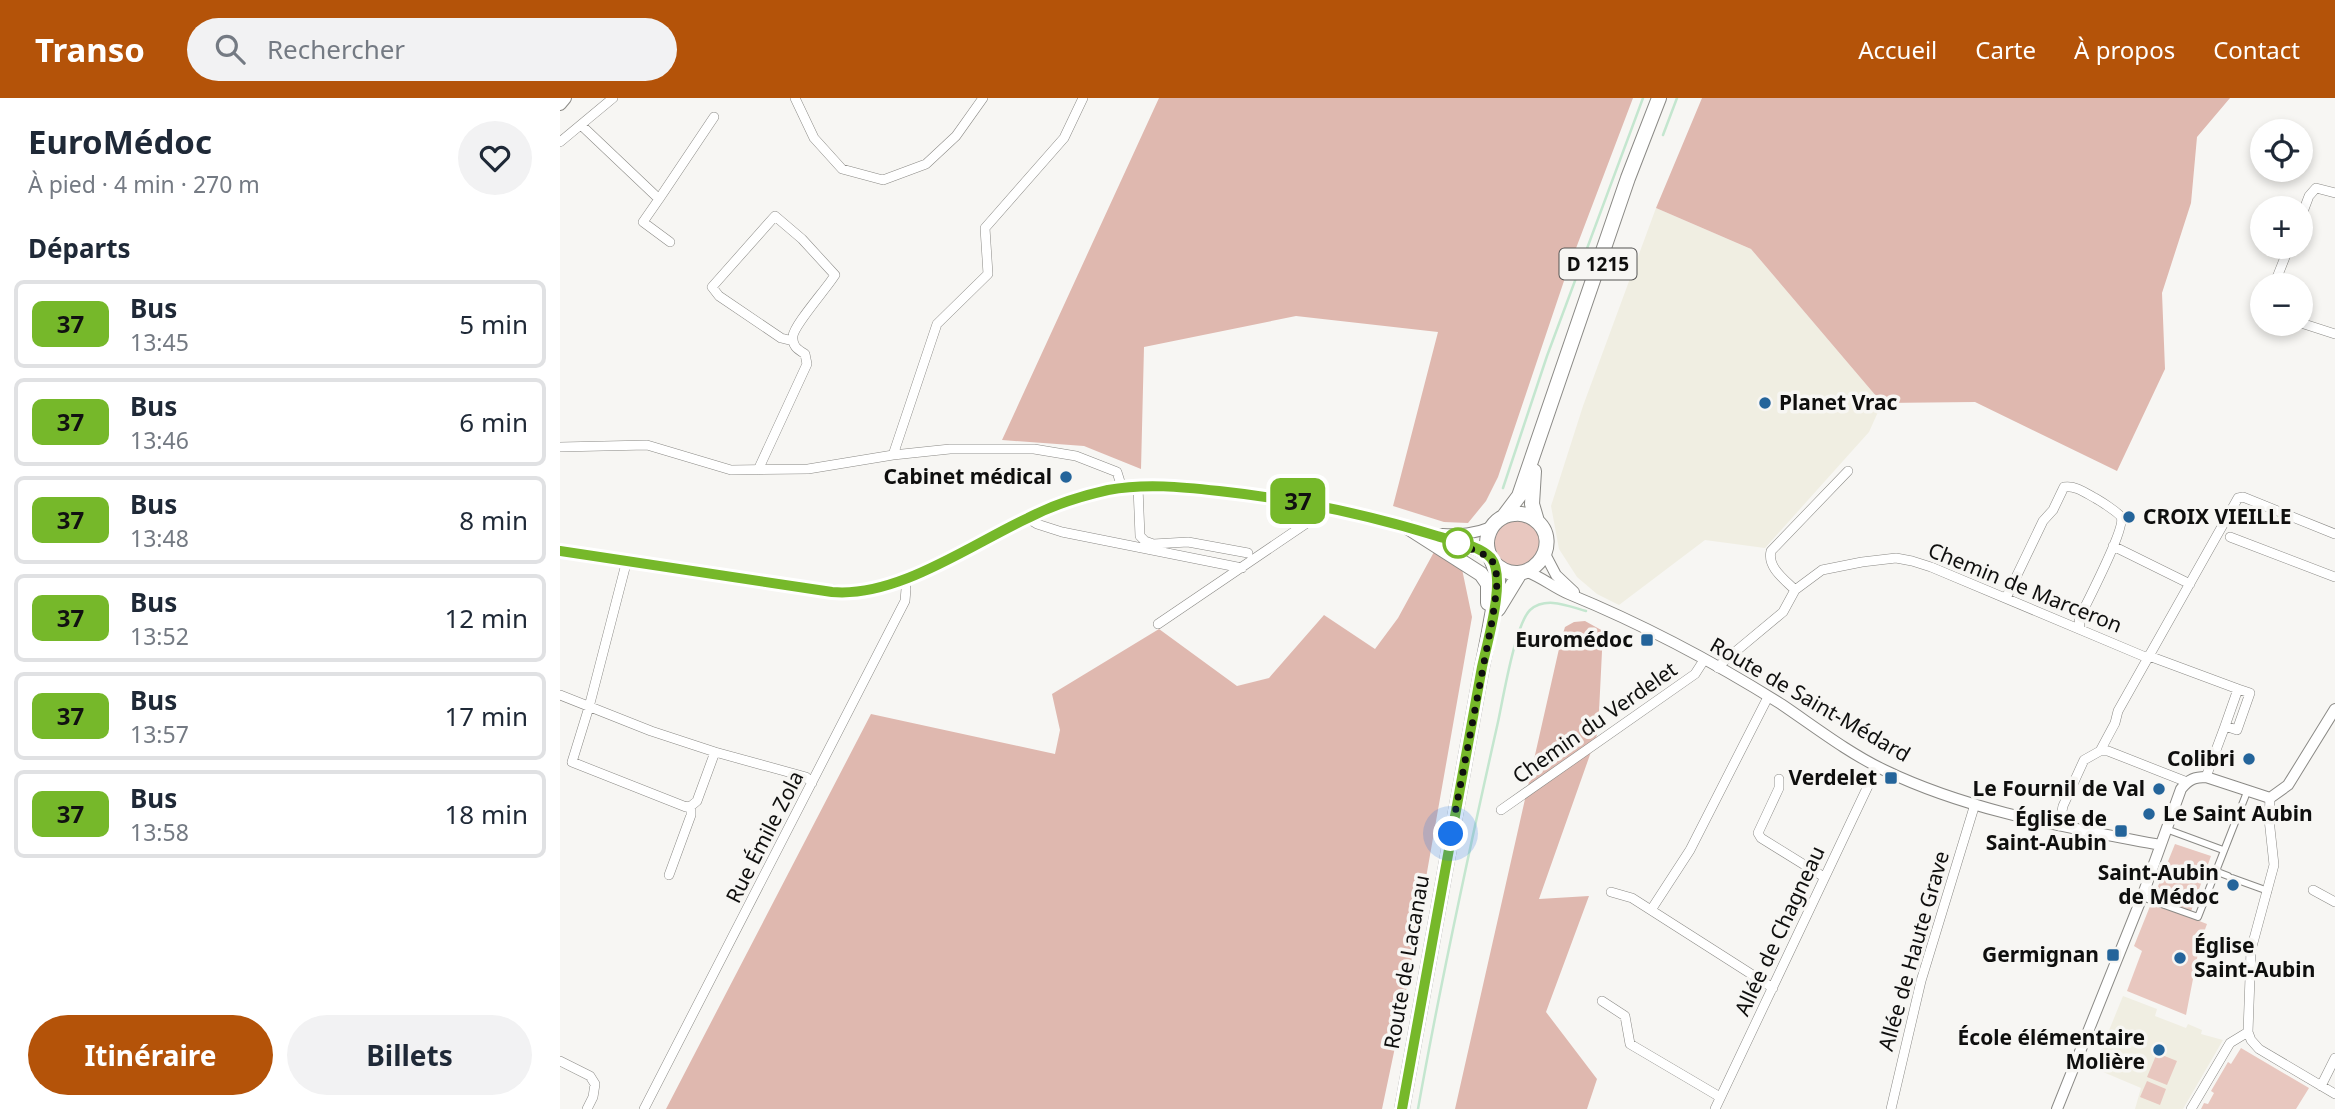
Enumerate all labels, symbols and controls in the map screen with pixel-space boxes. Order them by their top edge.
search box [187,18,677,81]
text: Transo [35,27,145,72]
icon: search [211,30,249,68]
text: Rechercher [267,31,405,67]
text: Accueil [1858,33,1937,66]
text: Carte [1975,33,2036,66]
text: À propos [2074,33,2175,66]
text: Contact [2213,33,2300,66]
text: EuroMédoc [28,119,212,164]
map controls [2250,119,2313,336]
button: locate [2250,119,2313,182]
button: heart [458,121,532,195]
text: À pied · 4 min · 270 m [28,168,260,200]
button: + [2250,196,2313,259]
text: Départs [28,230,131,266]
road number: D 1215 [1560,248,1636,280]
button: − [2250,273,2313,336]
text: Bus [130,290,177,326]
text: 5 min [459,306,528,342]
text: 37 [57,307,84,340]
text: 13:45 [130,326,189,358]
text: Bus [130,388,177,424]
place label: Planet Vrac [1779,388,1898,416]
marker: Planet Vrac [1757,395,1773,411]
text: 6 min [459,404,528,440]
text: 37 [57,405,84,438]
text: 13:46 [130,424,189,456]
place label: Cabinet médical [883,462,1052,490]
marker: Cabinet médical [1058,469,1074,485]
line badge: 37 [1266,478,1330,524]
text: 37 [1284,484,1312,517]
text: Bus [130,486,177,522]
text: 8 min [459,502,528,538]
place label: CROIX VIEILLE [2143,502,2292,530]
text: 37 [57,503,84,536]
marker: CROIX VIEILLE [2121,509,2137,525]
text: 13:48 [130,522,189,554]
unlabelled marker [1443,528,1473,558]
street label: Chemin de Marceron [1924,535,2126,639]
text: Bus [130,584,177,620]
text: 12 min [444,600,528,636]
text: 37 [57,601,84,634]
text: 13:52 [130,620,189,652]
place label: Euromédoc [1515,625,1633,653]
street label: Route de Saint-Médard [1705,630,1916,768]
marker: Euromédoc [1639,632,1655,648]
street label: Chemin du Verdelet [1507,655,1683,790]
text: Bus [130,682,177,718]
text: 17 min [444,698,528,734]
text: 37 [57,699,84,732]
text: 13:57 [130,718,189,750]
place label: Colibri [2167,744,2235,772]
marker: Colibri [2241,751,2257,767]
place label: Verdelet [1789,763,1877,791]
street label: Rue Émile Zola [719,766,809,907]
marker: Verdelet [1883,770,1899,786]
place label: Le Fournil de Val [1973,774,2145,802]
text: Bus [130,780,177,816]
marker: Le Fournil de Val [2151,781,2167,797]
text: 18 min [444,796,528,832]
text: 37 [57,797,84,830]
place label: Le Saint Aubin [2163,799,2313,827]
place label: Église de Saint-Aubin [1986,804,2107,856]
marker: Le Saint Aubin [2141,806,2157,822]
text: 13:58 [130,816,189,848]
your location [1433,816,1468,851]
marker: Église de Saint-Aubin [2113,823,2129,839]
street label: Allée de Chagneau [1727,841,1831,1020]
street label: Allée de Haute Grave [1871,848,1955,1054]
place label: Saint-Aubin de Médoc [2098,858,2219,910]
street label: Route de Lacanau [1377,873,1435,1051]
marker: Saint-Aubin de Médoc [2225,877,2241,893]
place label: Église Saint-Aubin [2194,931,2315,983]
place label: Germignan [1982,940,2099,968]
marker: Germignan [2105,947,2121,963]
marker: Église Saint-Aubin [2172,950,2188,966]
button: Itinéraire [28,1015,273,1095]
button: Billets [287,1015,532,1095]
place label: École élémentaire Molière [1958,1023,2145,1075]
marker: École élémentaire Molière [2151,1042,2167,1058]

